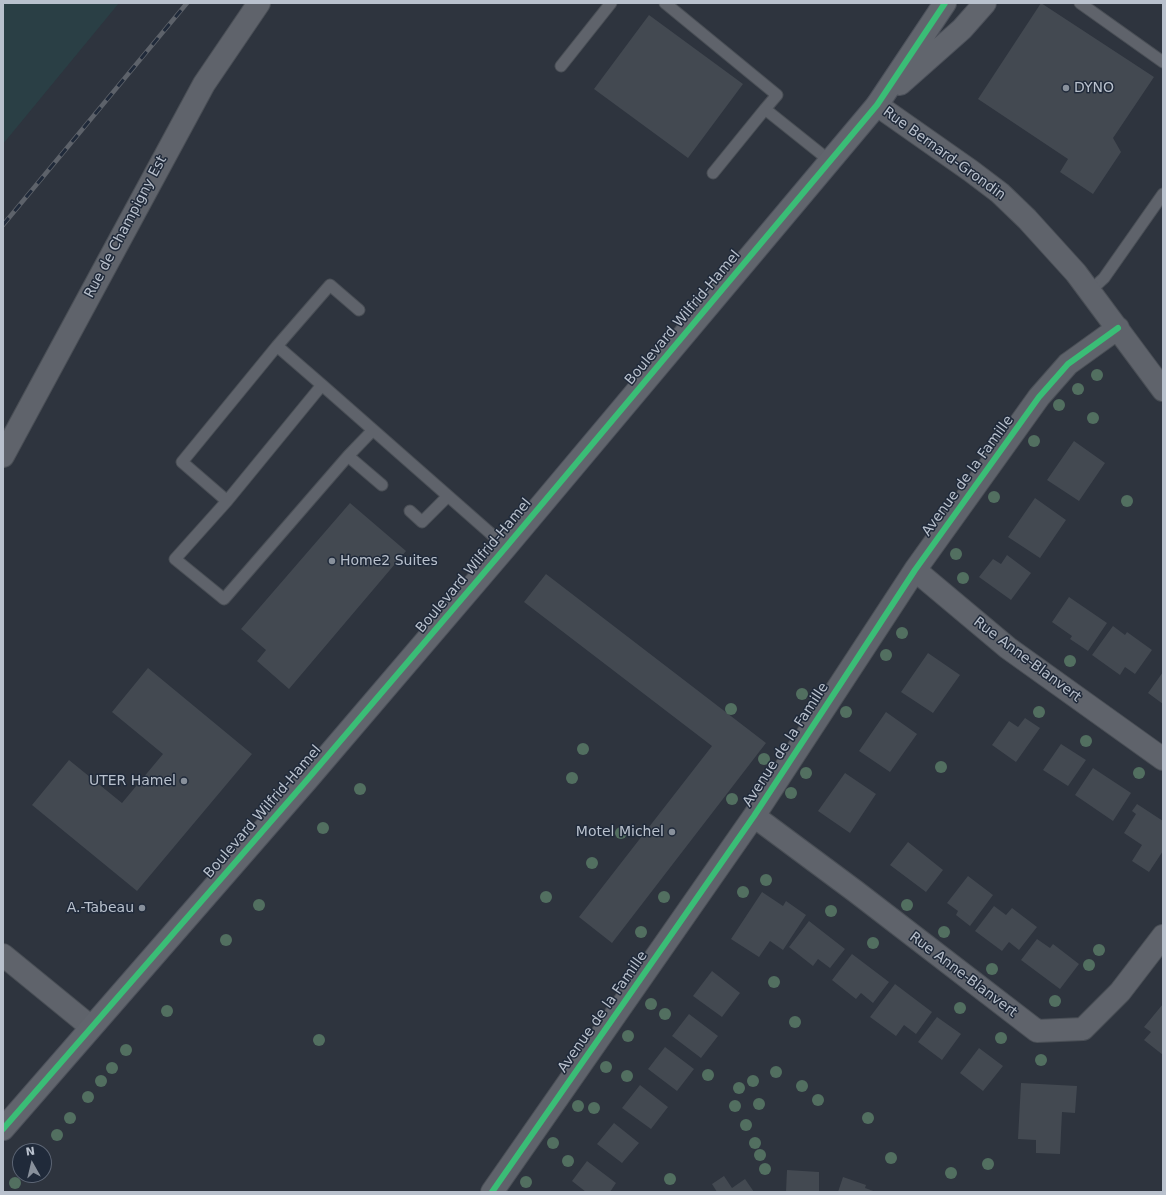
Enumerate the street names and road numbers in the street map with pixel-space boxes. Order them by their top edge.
street label: Rue Bernard-Grondin [879,104,1009,204]
street label: Rue de Champigny Est [81,153,171,301]
street label: Boulevard Wilfrid-Hamel [622,247,744,389]
street label: Avenue de la Famille [919,413,1017,539]
street label: Boulevard Wilfrid-Hamel [413,495,535,637]
street label: Rue Anne-Blanvert [970,614,1084,706]
street label: Avenue de la Famille [740,680,832,810]
street label: Boulevard Wilfrid-Hamel [201,742,325,882]
street label: Rue Anne-Blanvert [906,929,1020,1021]
street label: Avenue de la Famille [555,948,651,1076]

